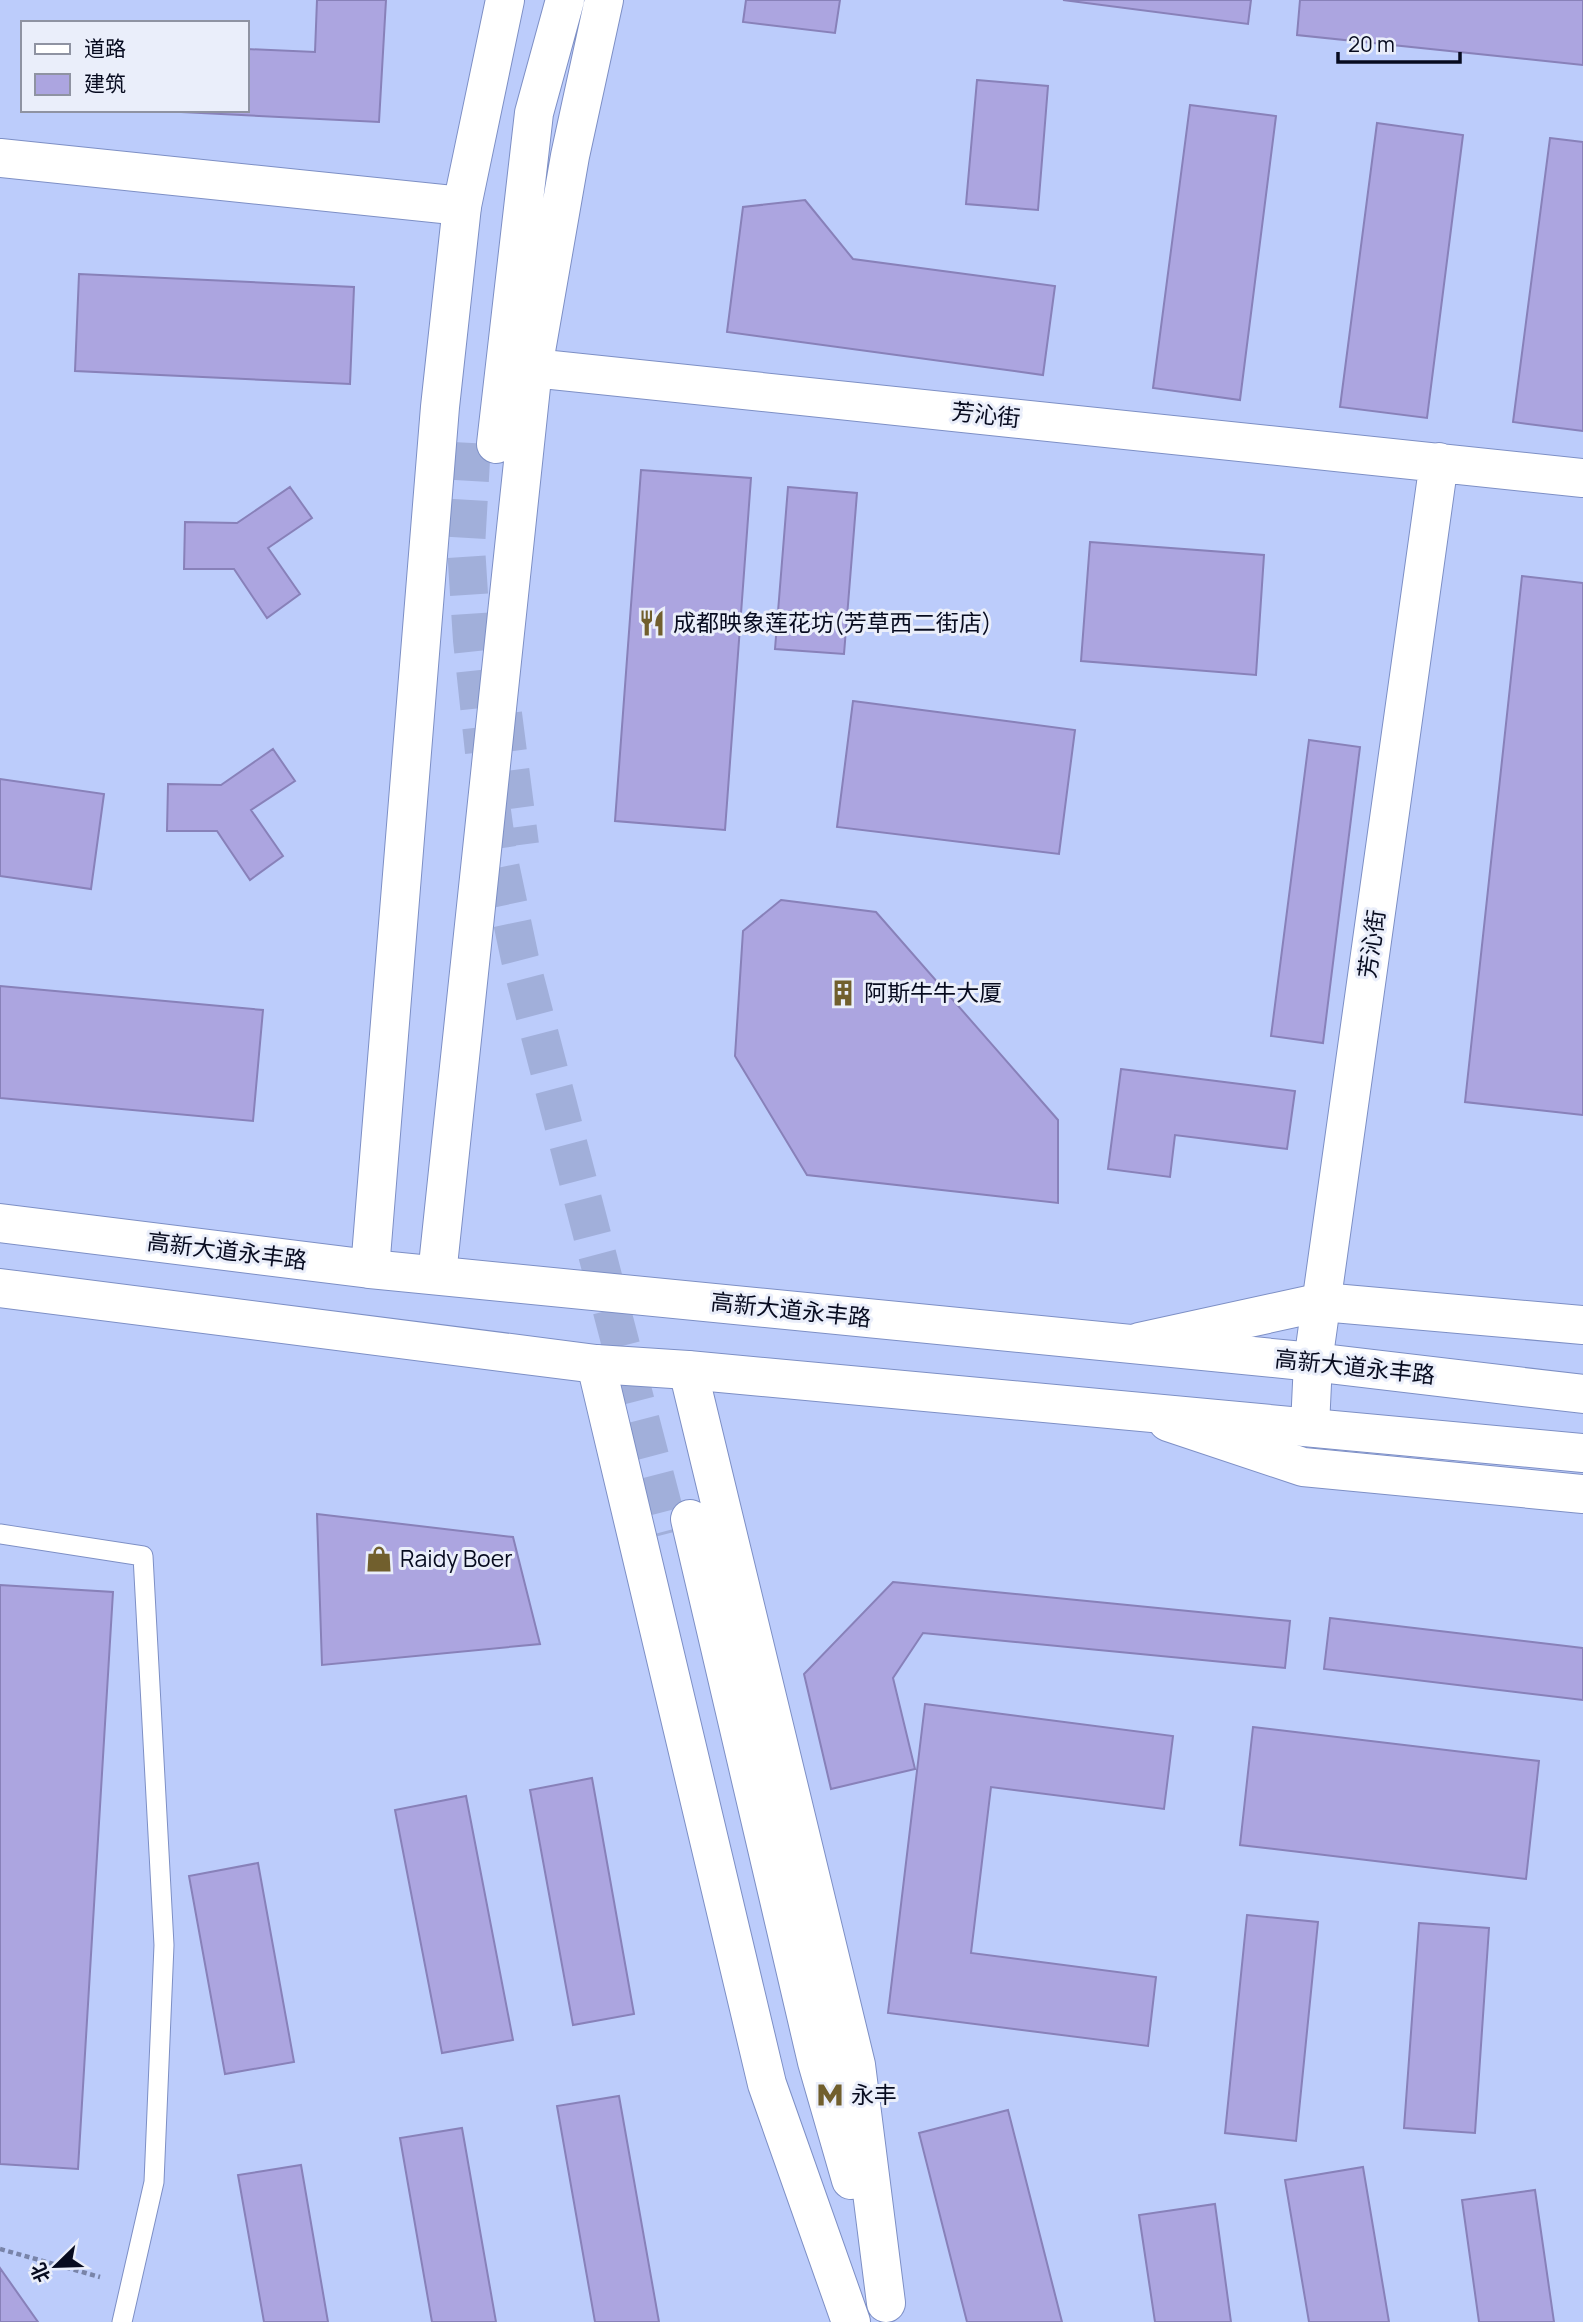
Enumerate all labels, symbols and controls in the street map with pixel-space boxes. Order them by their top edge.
legend [21,21,248,112]
scale bar [1338,21,1460,65]
text: 20 m [1348,30,1395,58]
text: 道路 [84,34,126,62]
text: 建筑 [84,69,126,97]
street label: 芳沁街 [950,394,1022,434]
place label: 成都映象莲花坊(芳草西二街店) [673,606,992,638]
restaurant icon: 成都映象莲花坊(芳草西二街店) [637,608,667,638]
street label: 芳沁街 [1350,907,1392,980]
place label: 阿斯牛牛大厦 [864,976,1002,1008]
building icon: 阿斯牛牛大厦 [828,978,858,1008]
street label: 高新大道永丰路 [145,1224,309,1276]
street label: 高新大道永丰路 [709,1285,873,1333]
street label: 高新大道永丰路 [1273,1342,1437,1390]
place label: Raidy Boer [400,1542,512,1574]
shop icon: Raidy Boer [364,1544,394,1574]
place label: 永丰 [851,2078,897,2110]
metro station icon: 永丰 [815,2080,845,2110]
north arrow [21,2231,91,2301]
text: 北 [25,2259,56,2286]

